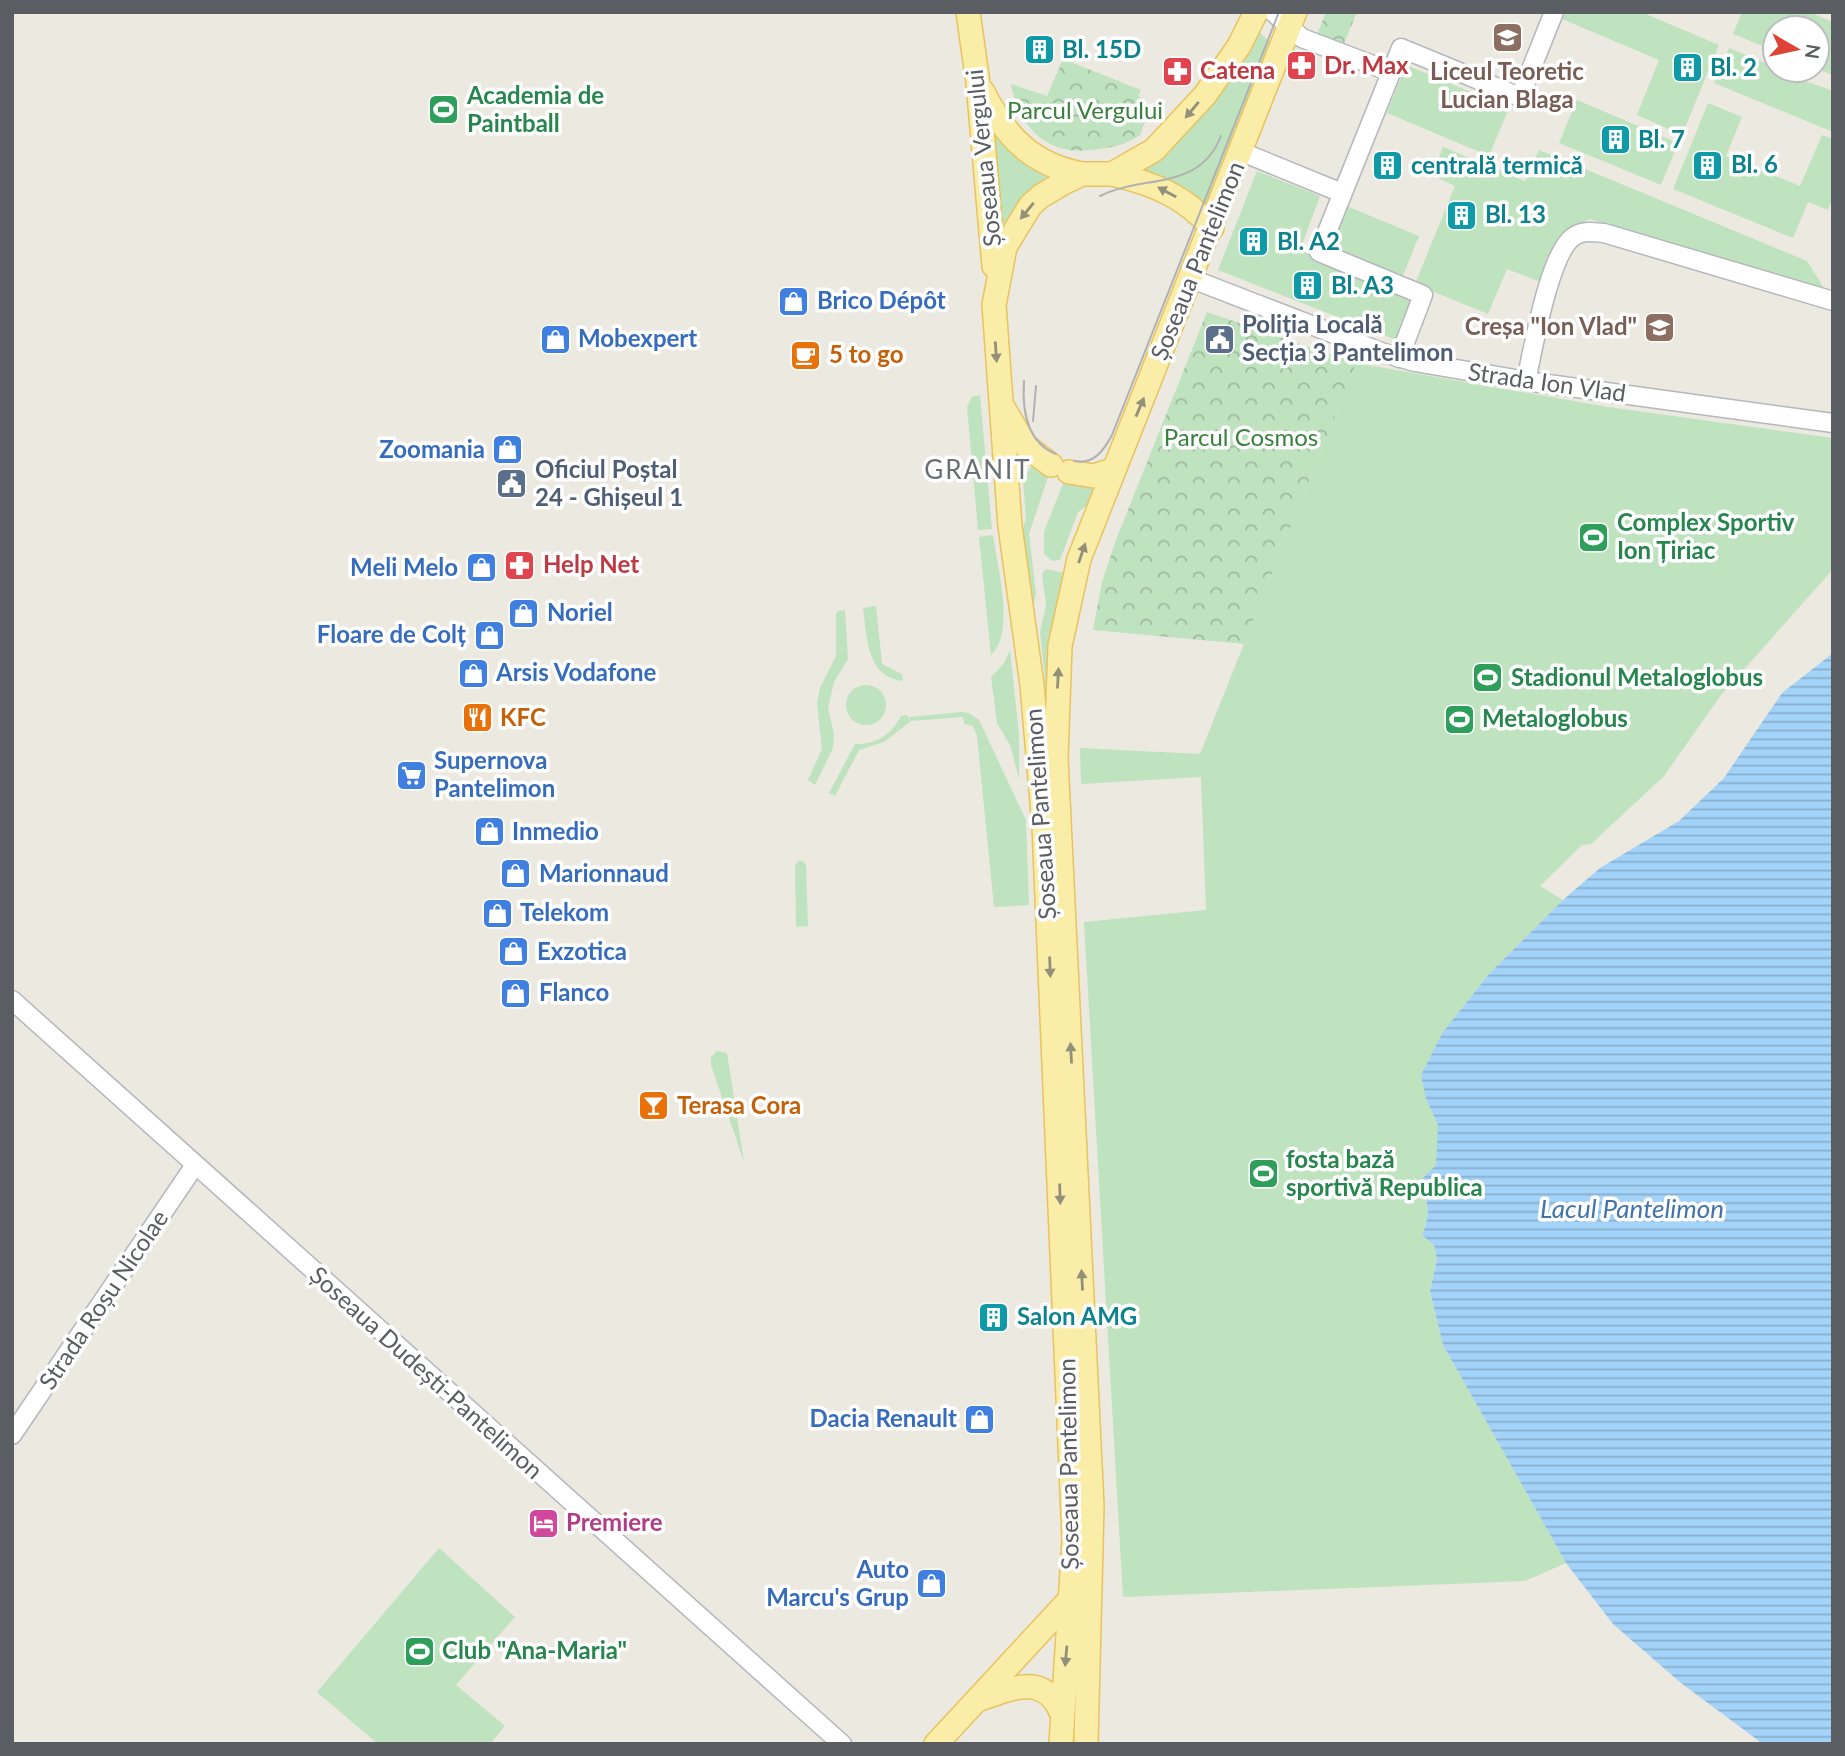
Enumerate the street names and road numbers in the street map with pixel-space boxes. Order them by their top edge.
street label: Șoseaua Vergului [959,68,1006,248]
street label: Șoseaua Pantelimon [1144,157,1250,364]
street label: Strada Ion Vlad [1467,356,1628,407]
street label: Șoseaua Pantelimon [1018,708,1061,921]
street label: Strada Roșu Nicolae [32,1204,173,1394]
street label: Șoseaua Dudești-Pantelimon [305,1260,549,1484]
street label: Șoseaua Pantelimon [1051,1358,1084,1570]

